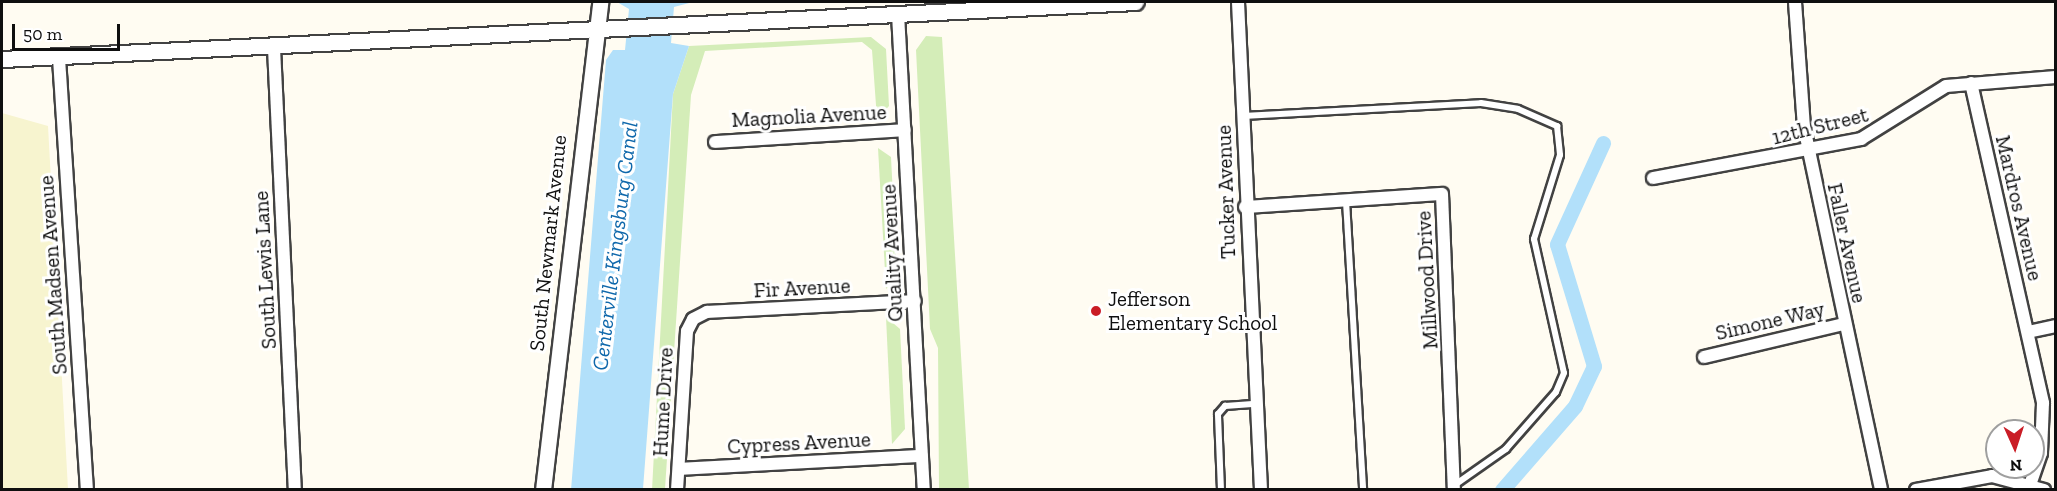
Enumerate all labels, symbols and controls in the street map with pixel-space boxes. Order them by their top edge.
scale bar [15,12,123,50]
text: 50 m [23,23,62,45]
street label: Magnolia Avenue [731,99,887,133]
street label: 12th Street [1769,102,1871,150]
water label: Centerville Kingsburg Canal [587,120,643,372]
street label: Tucker Avenue [1211,124,1241,260]
street label: South Newmark Avenue [524,133,572,353]
street label: Mardros Avenue [1990,133,2048,283]
street label: South Madsen Avenue [33,174,73,376]
street label: Faller Avenue [1822,180,1872,306]
street label: Quality Avenue [876,183,908,323]
street label: South Lewis Lane [248,190,282,350]
street label: Millwood Drive [1411,210,1443,350]
street label: Fir Avenue [753,273,851,303]
place label: Jefferson Elementary School [1108,286,1278,336]
street label: Simone Way [1713,296,1827,346]
marker: Jefferson Elementary School [1089,304,1103,318]
street label: Hume Drive [648,347,678,457]
north arrow [1985,419,2045,479]
street label: Cypress Avenue [726,427,872,459]
text: N [2009,456,2022,475]

